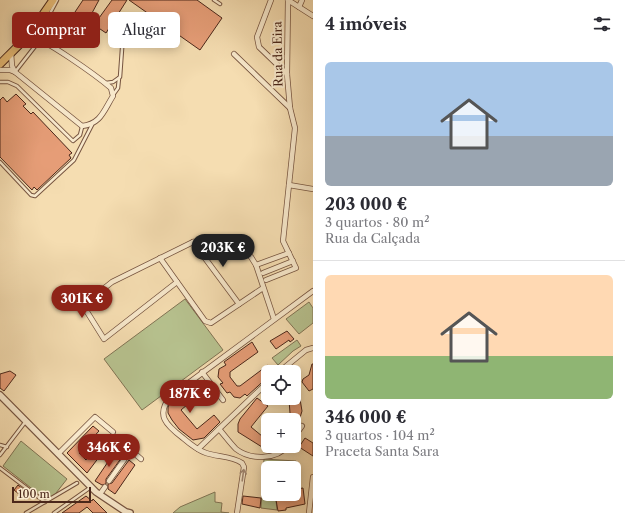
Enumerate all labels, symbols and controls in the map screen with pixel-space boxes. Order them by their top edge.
chip: Comprar [12,12,100,48]
chip: Alugar [108,12,180,48]
icon: filters [591,13,613,35]
text: 4 imóveis [325,14,407,34]
street label: Rua da Eira [269,20,286,87]
icon: home [433,88,505,160]
text: 203 000 € [325,194,407,214]
text: 3 quartos · 80 m² [325,214,429,230]
text: Rua da Calçada [325,230,420,246]
pin: 203K € [190,234,256,268]
text: 203K € [201,239,245,255]
pin: 301K € [49,285,115,319]
text: 301K € [60,290,104,306]
icon: home [433,301,505,373]
map controls [261,365,301,501]
button: locate [261,365,301,405]
pin: 187K € [157,380,223,414]
text: 187K € [169,385,211,401]
text: 346 000 € [325,407,407,427]
button: + [261,413,301,453]
text: 3 quartos · 104 m² [325,427,435,443]
pin: 346K € [76,434,142,468]
text: 346K € [87,439,131,455]
text: Praceta Santa Sara [325,443,439,459]
button: − [261,461,301,501]
one-way arrow [239,468,247,481]
scale bar [12,485,91,504]
text: 100 m [18,487,50,501]

